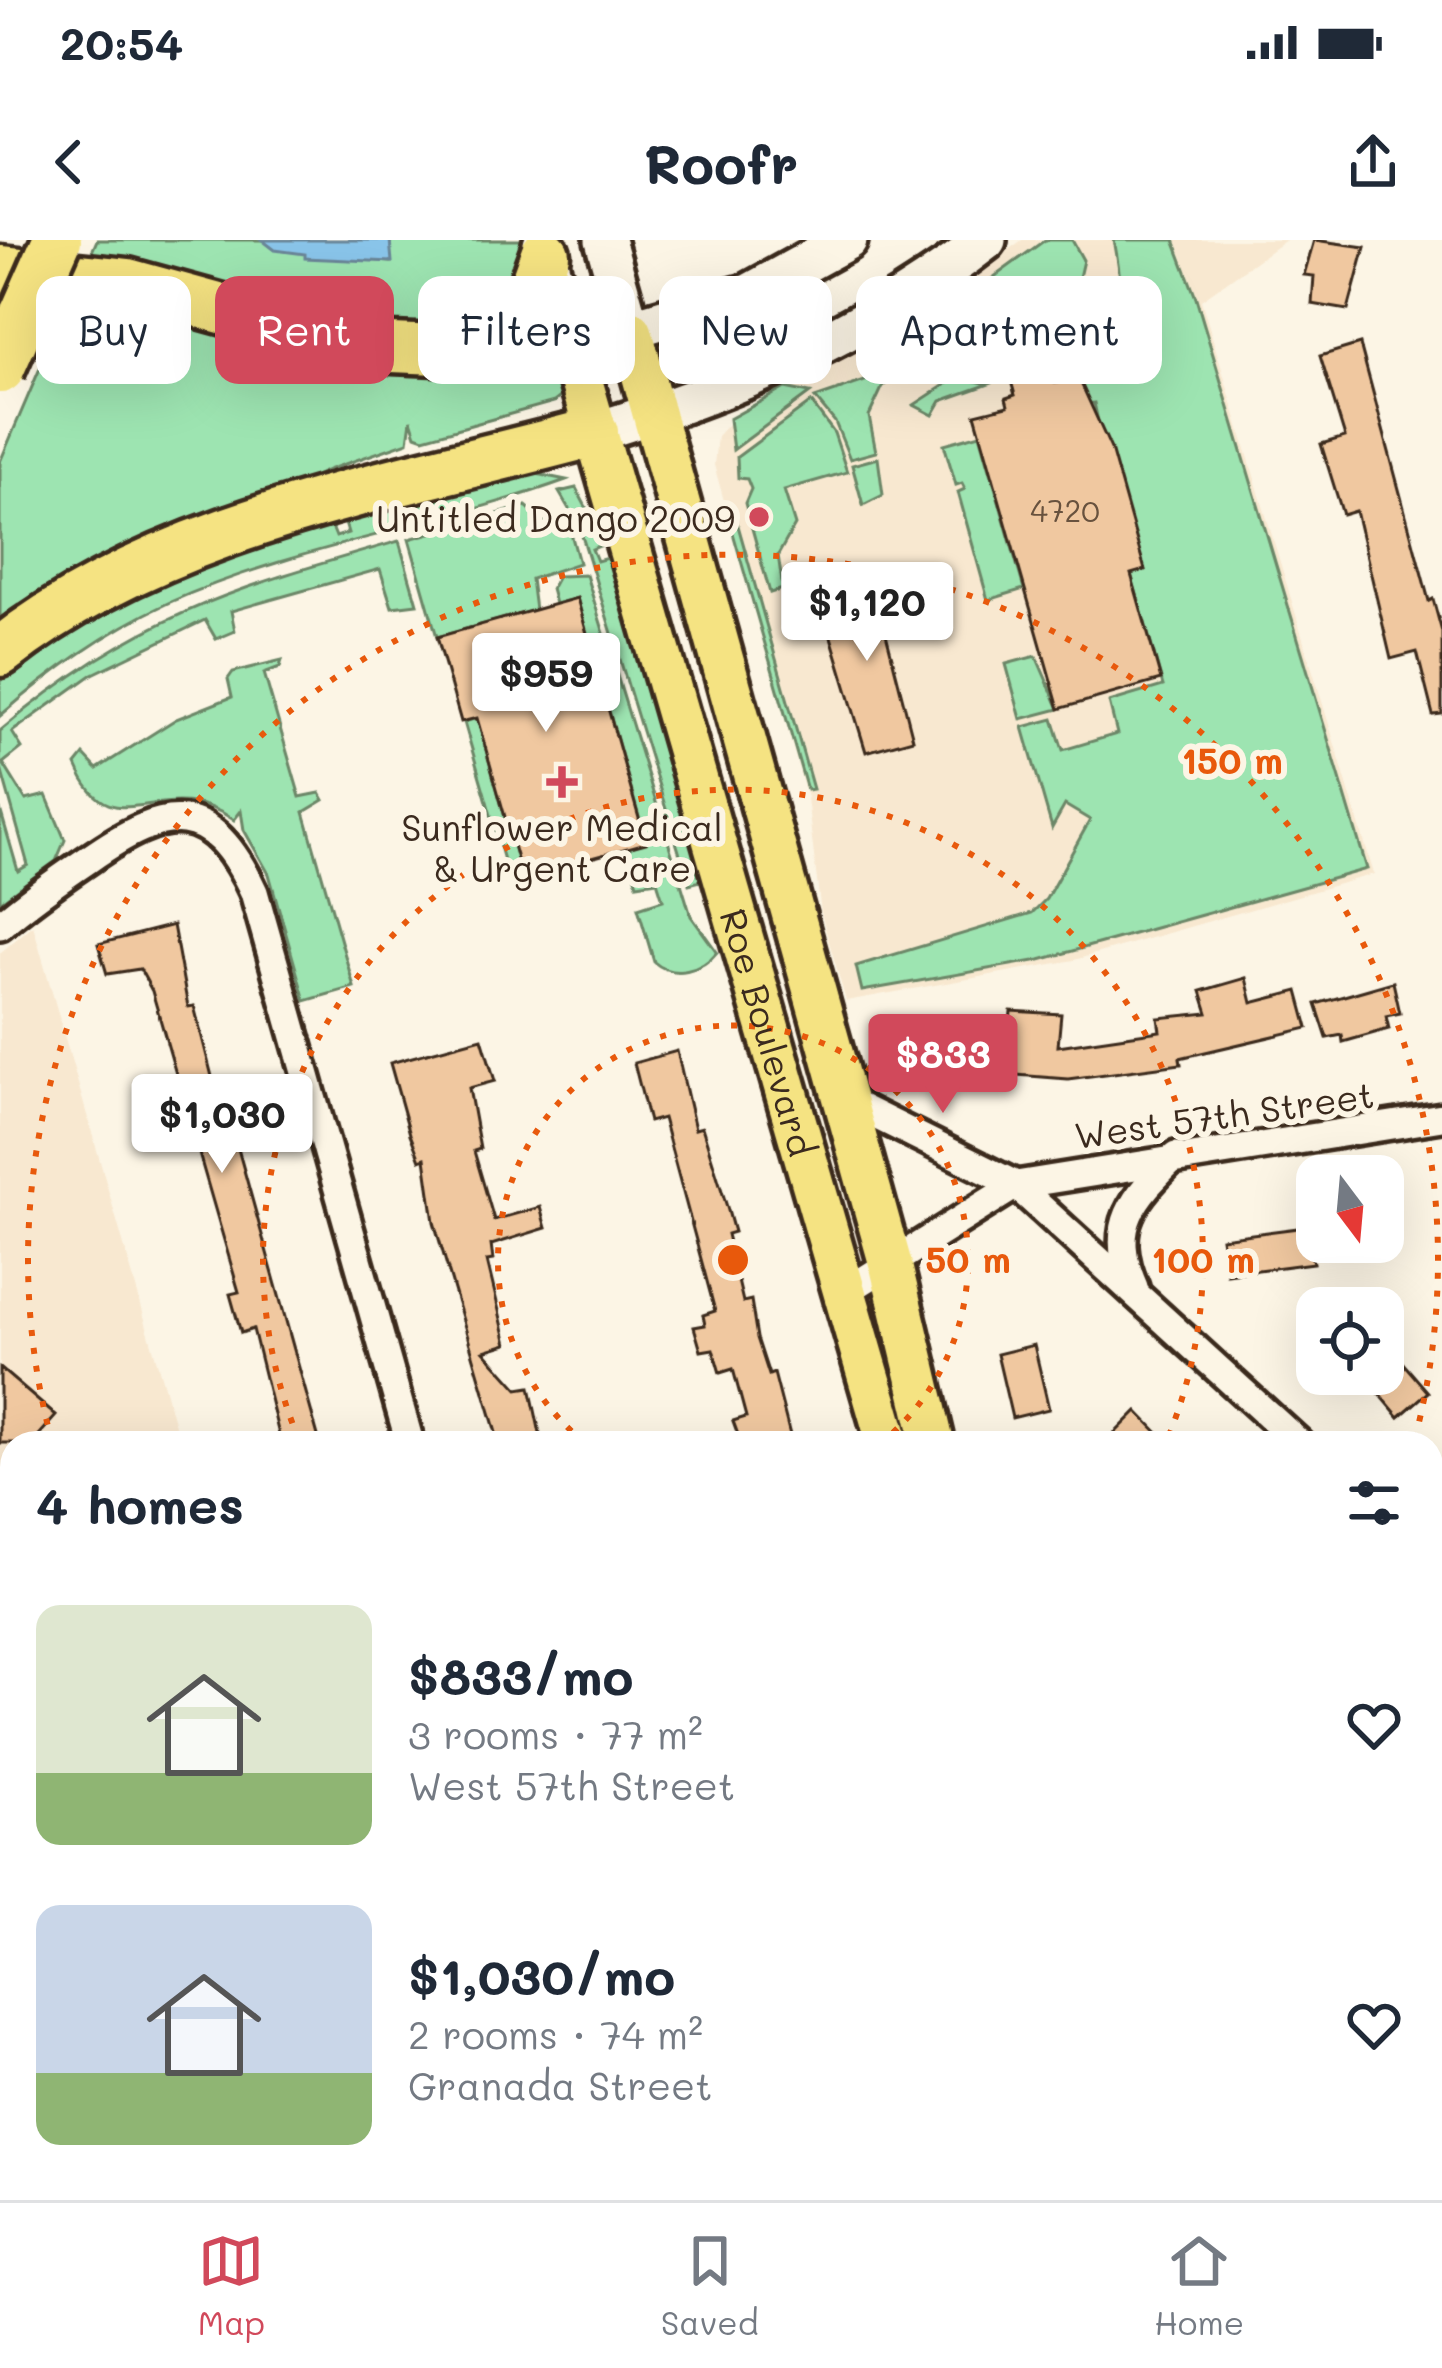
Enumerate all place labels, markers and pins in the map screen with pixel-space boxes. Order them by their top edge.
place label: Untitled Dango 2009 [376,494,735,541]
marker: Untitled Dango 2009 [746,504,772,530]
pin: $1,120 [769,562,965,664]
pin: $959 [475,633,617,735]
marker: Sunflower Medical & Urgent Care [546,766,578,798]
place label: Sunflower Medical & Urgent Care [401,803,723,891]
pin: $833 [872,1014,1014,1116]
pin: $1,030 [124,1074,320,1176]
centre of rings [712,1239,754,1281]

